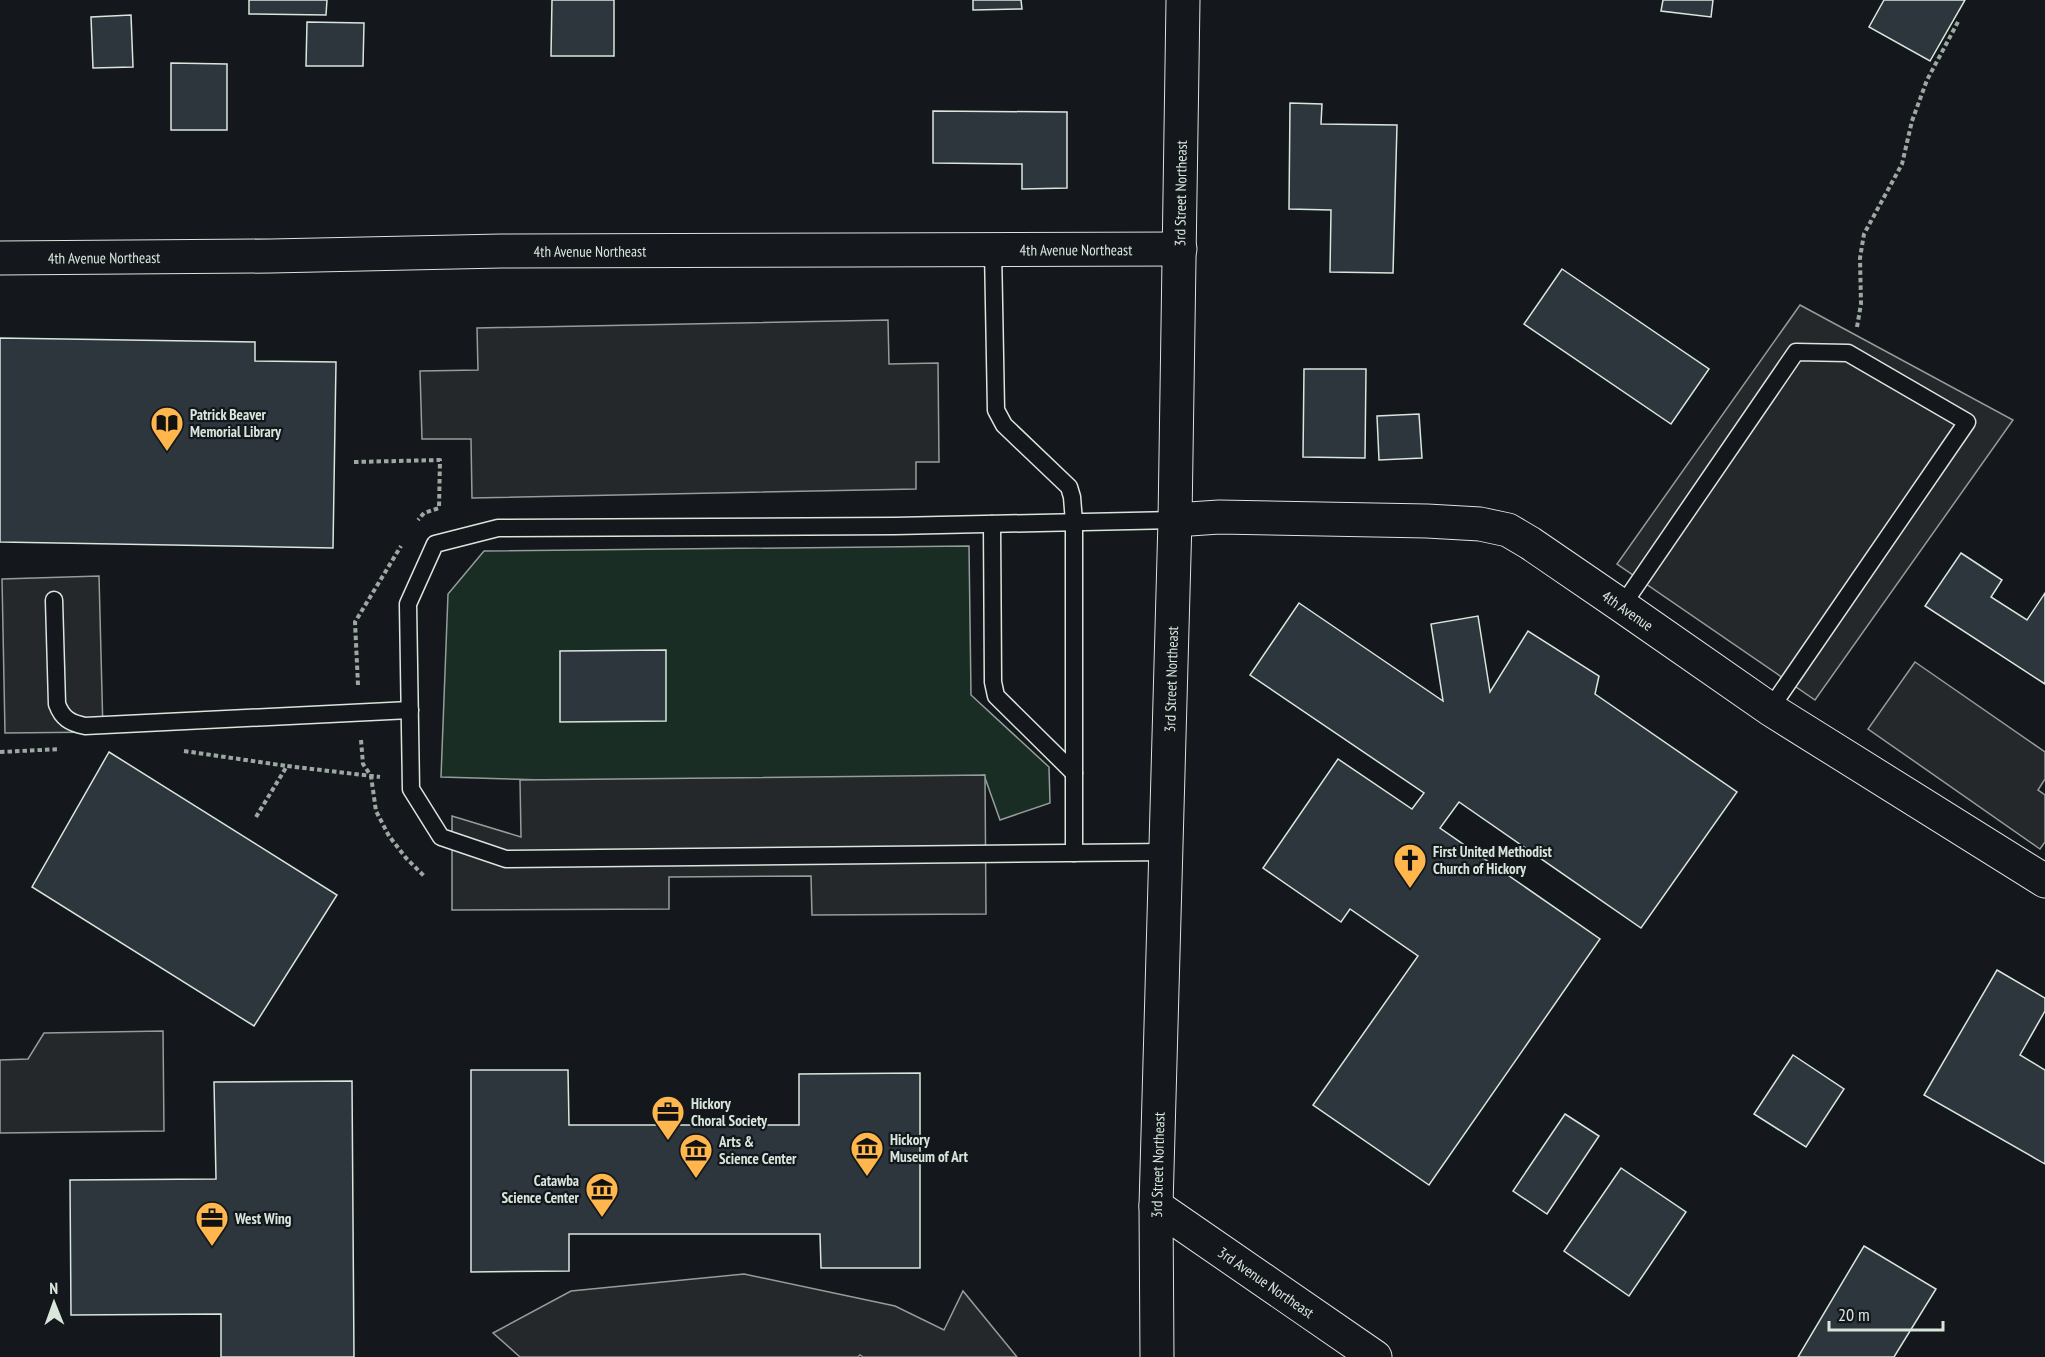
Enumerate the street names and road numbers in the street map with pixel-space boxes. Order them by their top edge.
street label: 3rd Street Northeast [1170,140,1190,246]
street label: 4th Avenue Northeast [1020,240,1132,259]
street label: 4th Avenue Northeast [534,241,646,260]
street label: 4th Avenue Northeast [48,247,160,267]
street label: 4th Avenue [1598,586,1657,634]
street label: 3rd Street Northeast [1160,626,1182,733]
street label: 3rd Street Northeast [1146,1112,1168,1218]
street label: 3rd Avenue Northeast [1215,1242,1318,1322]

